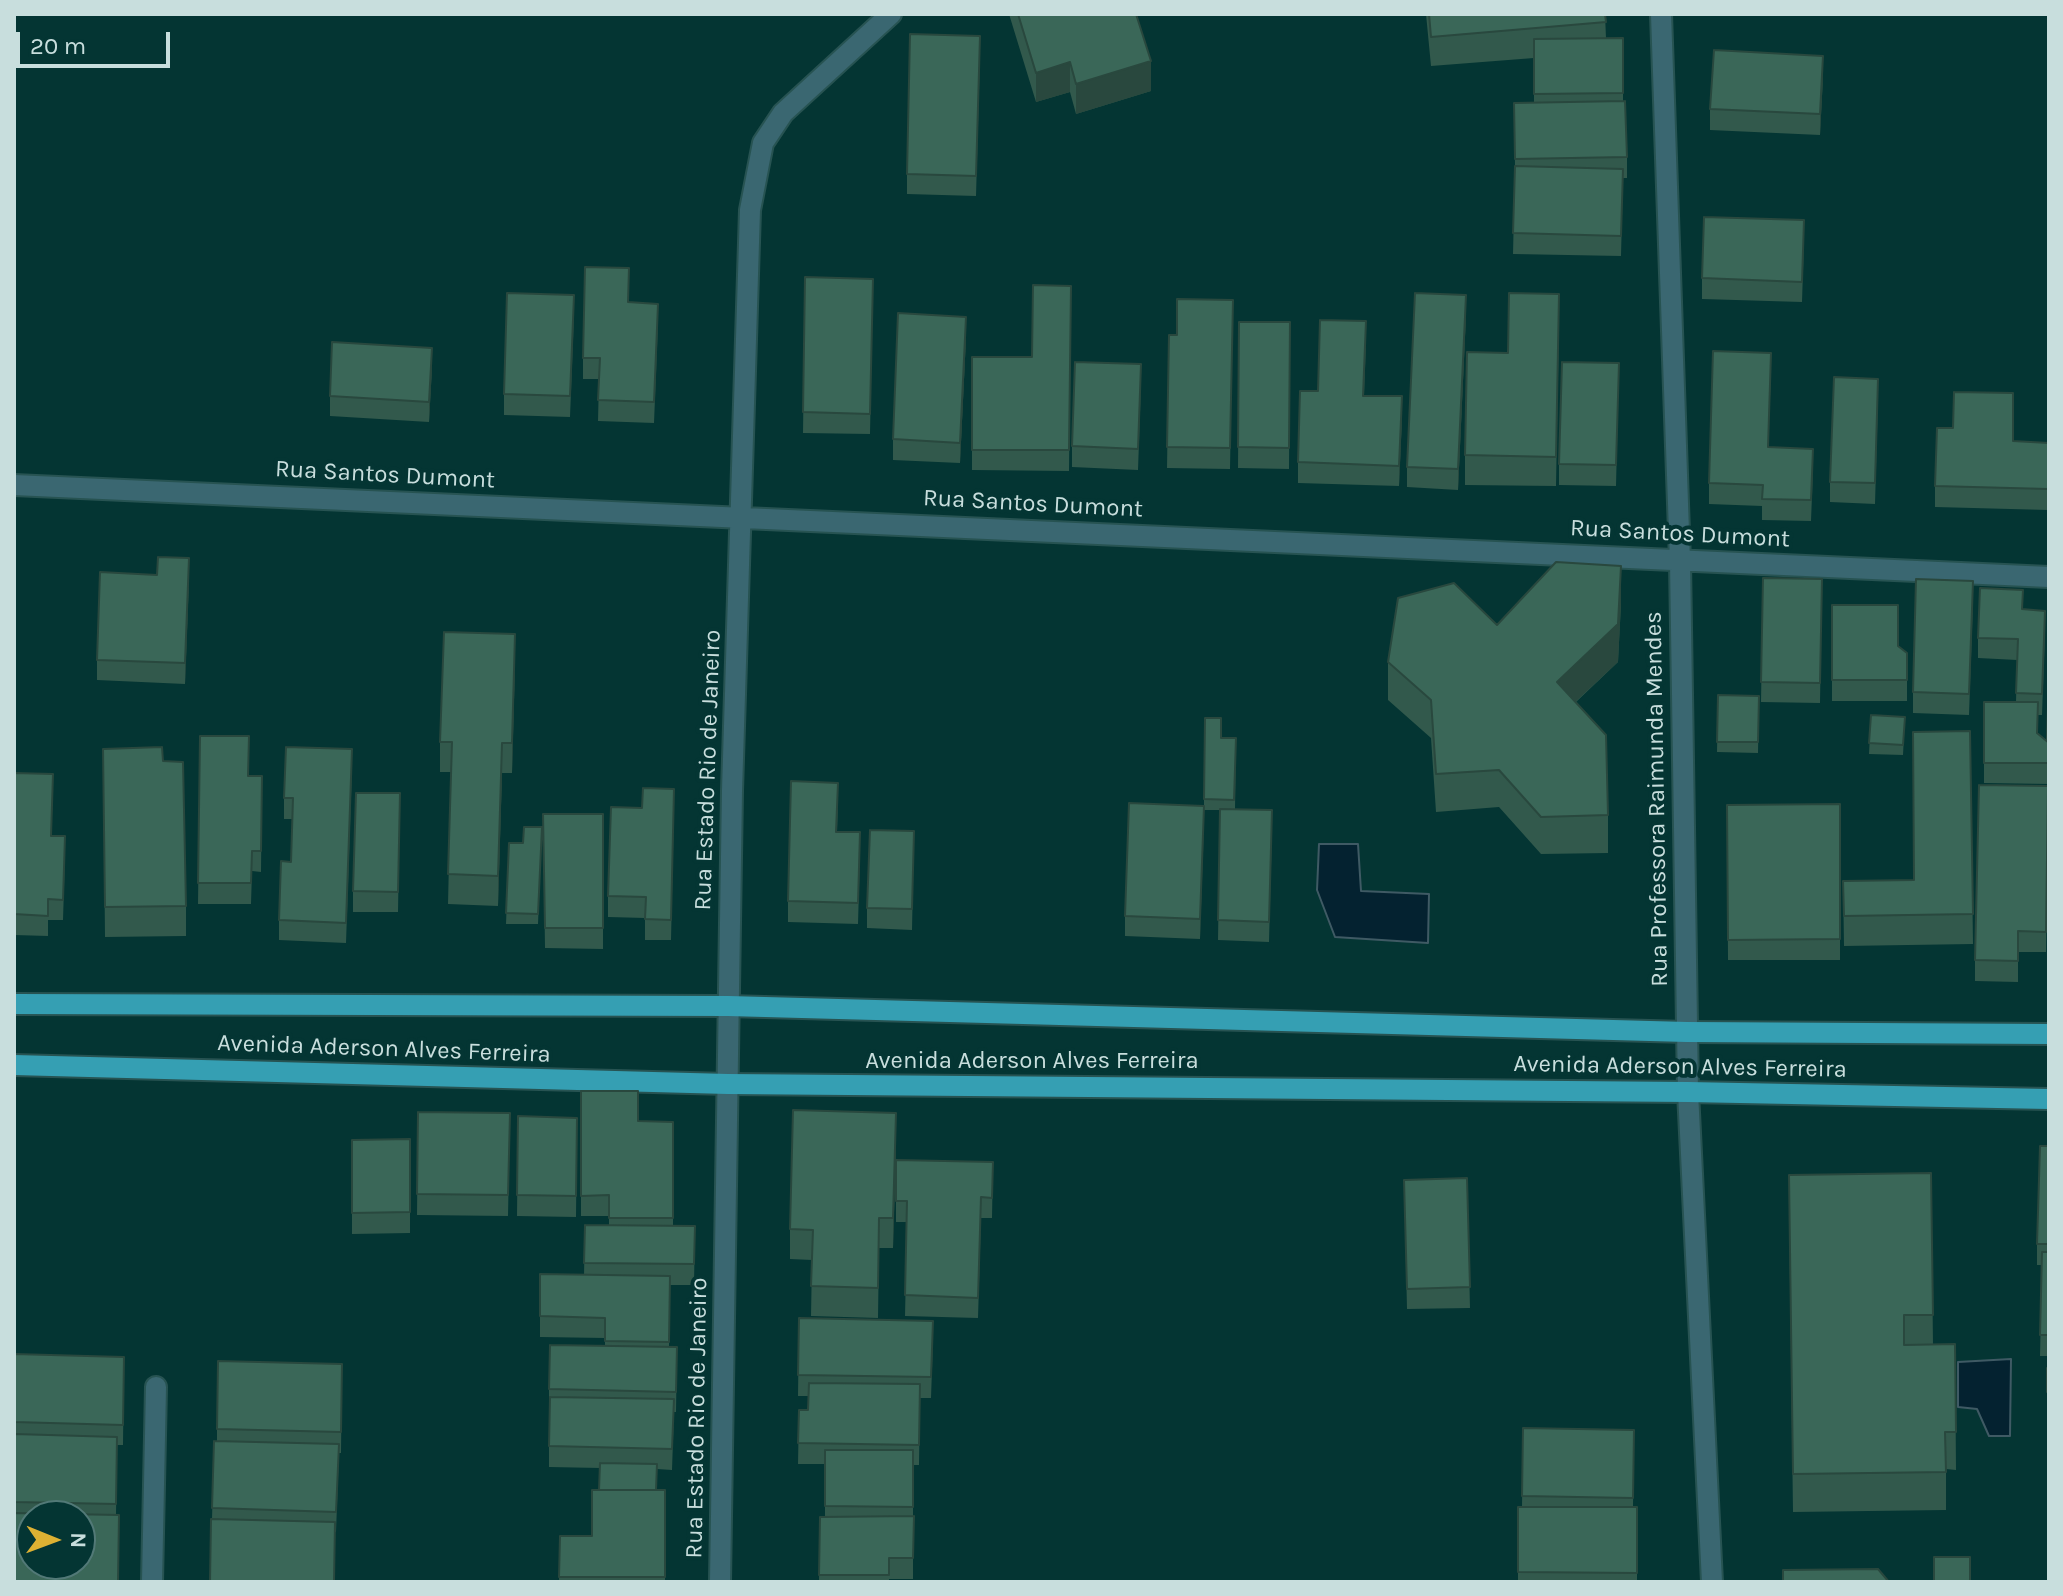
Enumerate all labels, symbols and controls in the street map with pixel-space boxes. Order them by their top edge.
scale bar [20,16,174,66]
text: 20 m [30,32,86,60]
street label: Rua Santos Dumont [274,455,496,495]
street label: Rua Santos Dumont [922,484,1144,524]
street label: Rua Santos Dumont [1569,514,1791,554]
street label: Rua Professora Raimunda Mendes [1639,611,1675,987]
street label: Rua Estado Rio de Janeiro [689,629,727,911]
street label: Avenida Aderson Alves Ferreira [217,1029,551,1069]
street label: Avenida Aderson Alves Ferreira [865,1047,1199,1075]
street label: Avenida Aderson Alves Ferreira [1513,1050,1847,1084]
street label: Rua Estado Rio de Janeiro [680,1277,714,1559]
north arrow [16,1500,96,1580]
text: N [65,1532,91,1549]

